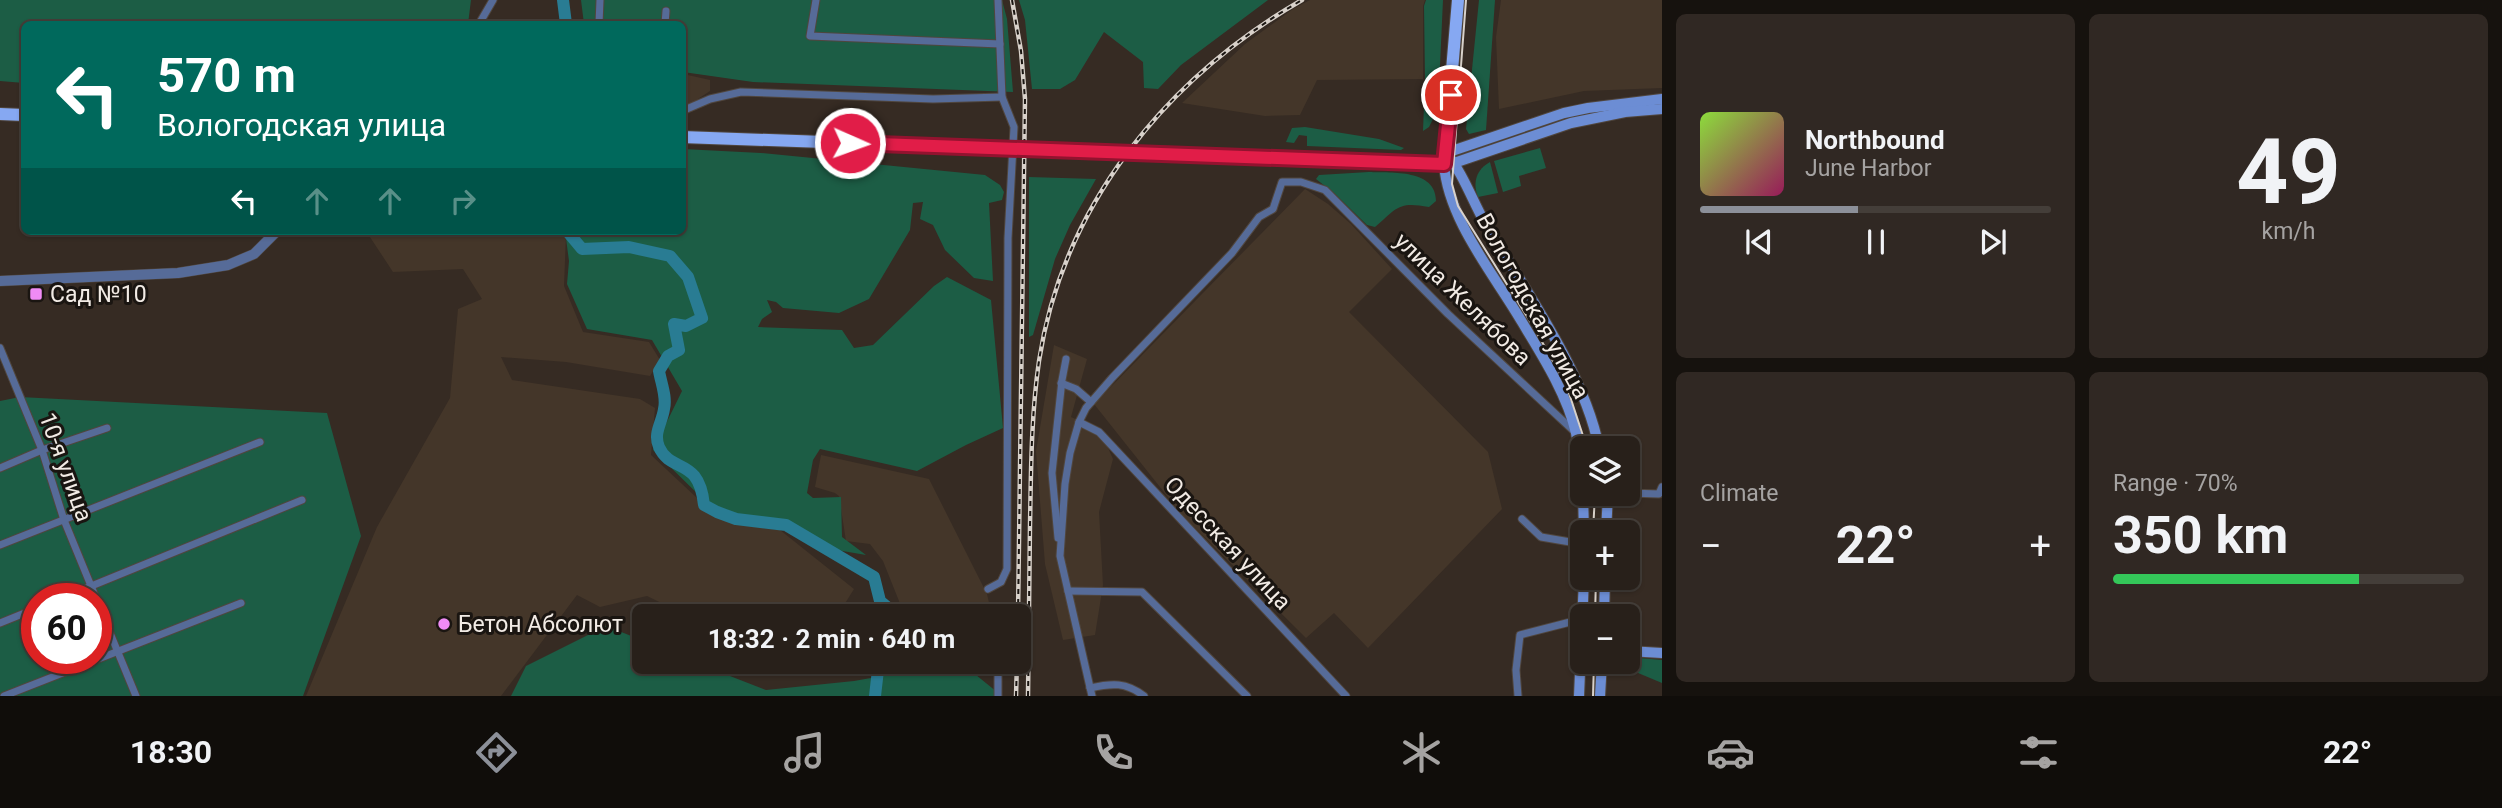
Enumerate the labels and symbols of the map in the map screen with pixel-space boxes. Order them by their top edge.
pin [1421,65,1481,125]
position arrow [813,106,887,180]
street label: Вологодская улица [1470,209,1595,404]
street label: улица Желябова [1389,227,1536,371]
place label: Сад №10 [50,281,147,308]
marker: Сад №10 [28,286,44,302]
street label: 10-я улица [33,409,98,525]
street label: Одесская улица [1159,471,1296,616]
speed limit sign: 60 [21,583,112,674]
place label: Бетон Абсолют [458,611,623,638]
marker: Бетон Абсолют [436,616,452,632]

